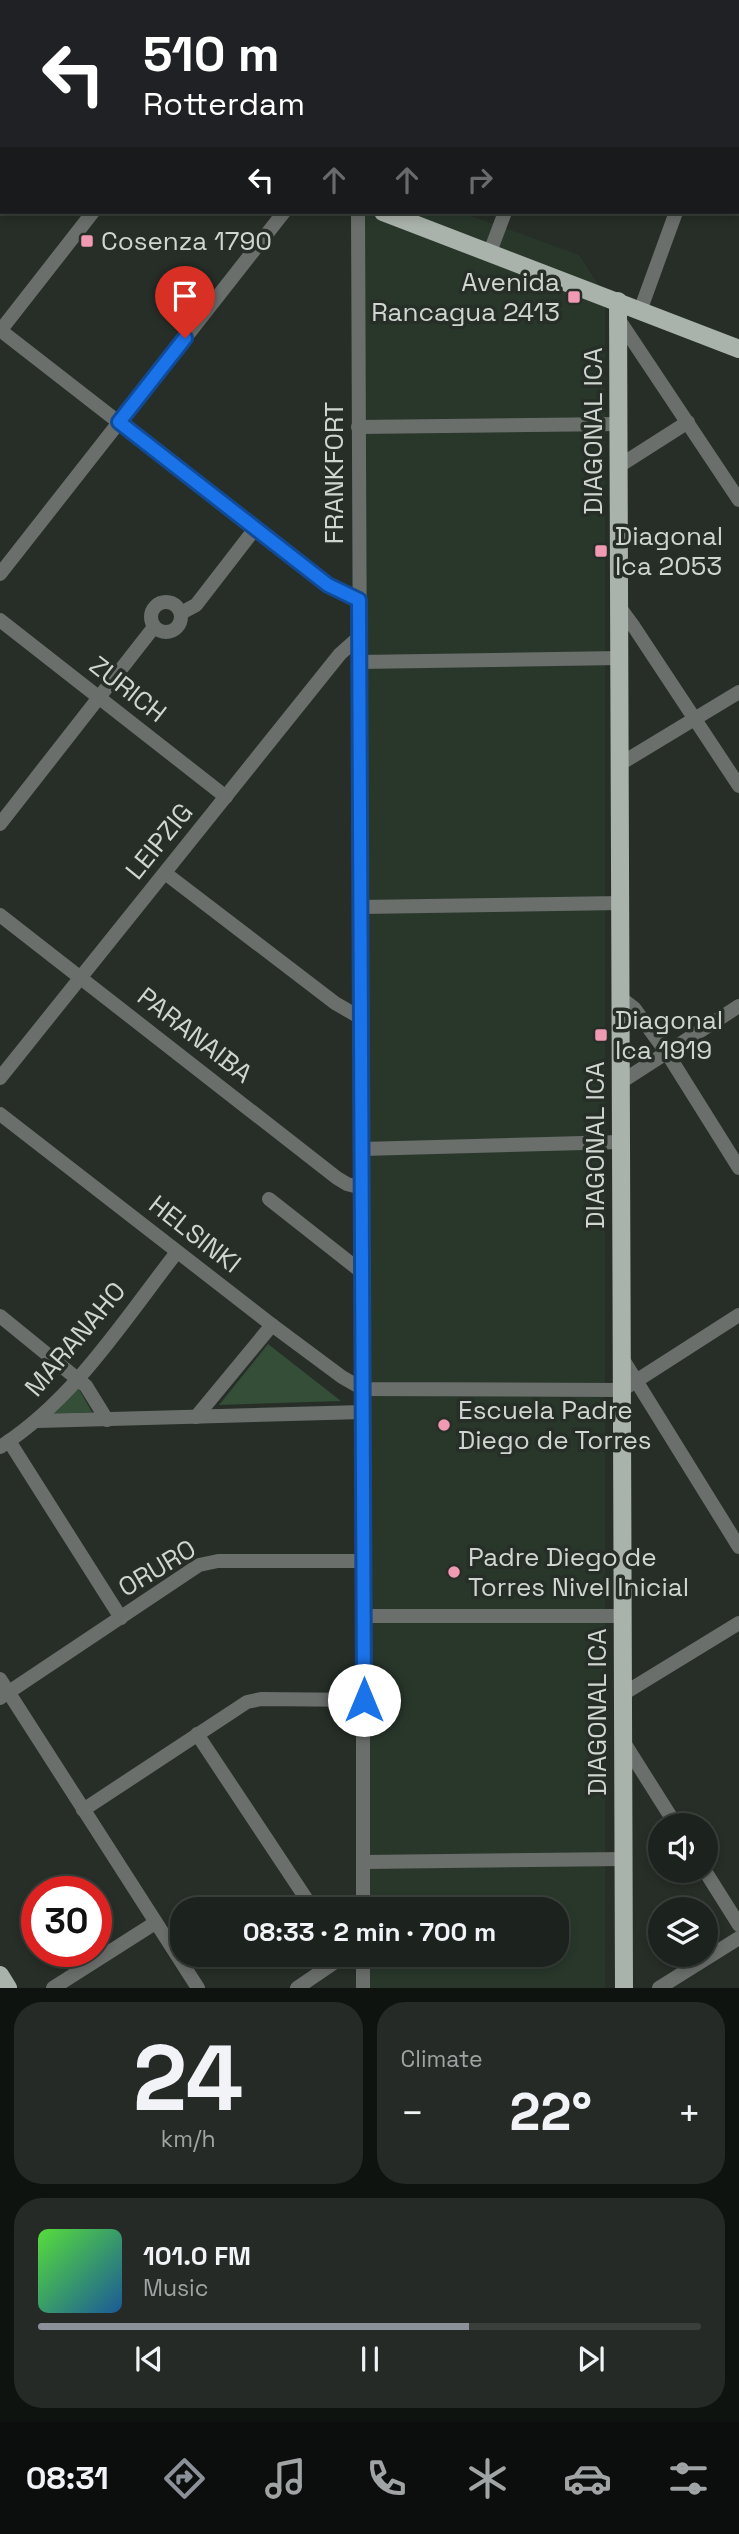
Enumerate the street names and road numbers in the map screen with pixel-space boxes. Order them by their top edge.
street label: DIAGONAL ICA [576,347,610,515]
street label: FRANKFORT [317,402,351,544]
street label: ZURICH [83,648,173,730]
street label: LEIPZIG [118,796,200,886]
street label: PARANAIBA [131,980,259,1090]
street label: DIAGONAL ICA [578,1061,612,1229]
street label: HELSINKI [142,1187,248,1281]
street label: MARANAHO [17,1275,133,1403]
street label: ORURO [112,1532,202,1604]
street label: DIAGONAL ICA [580,1628,614,1796]

